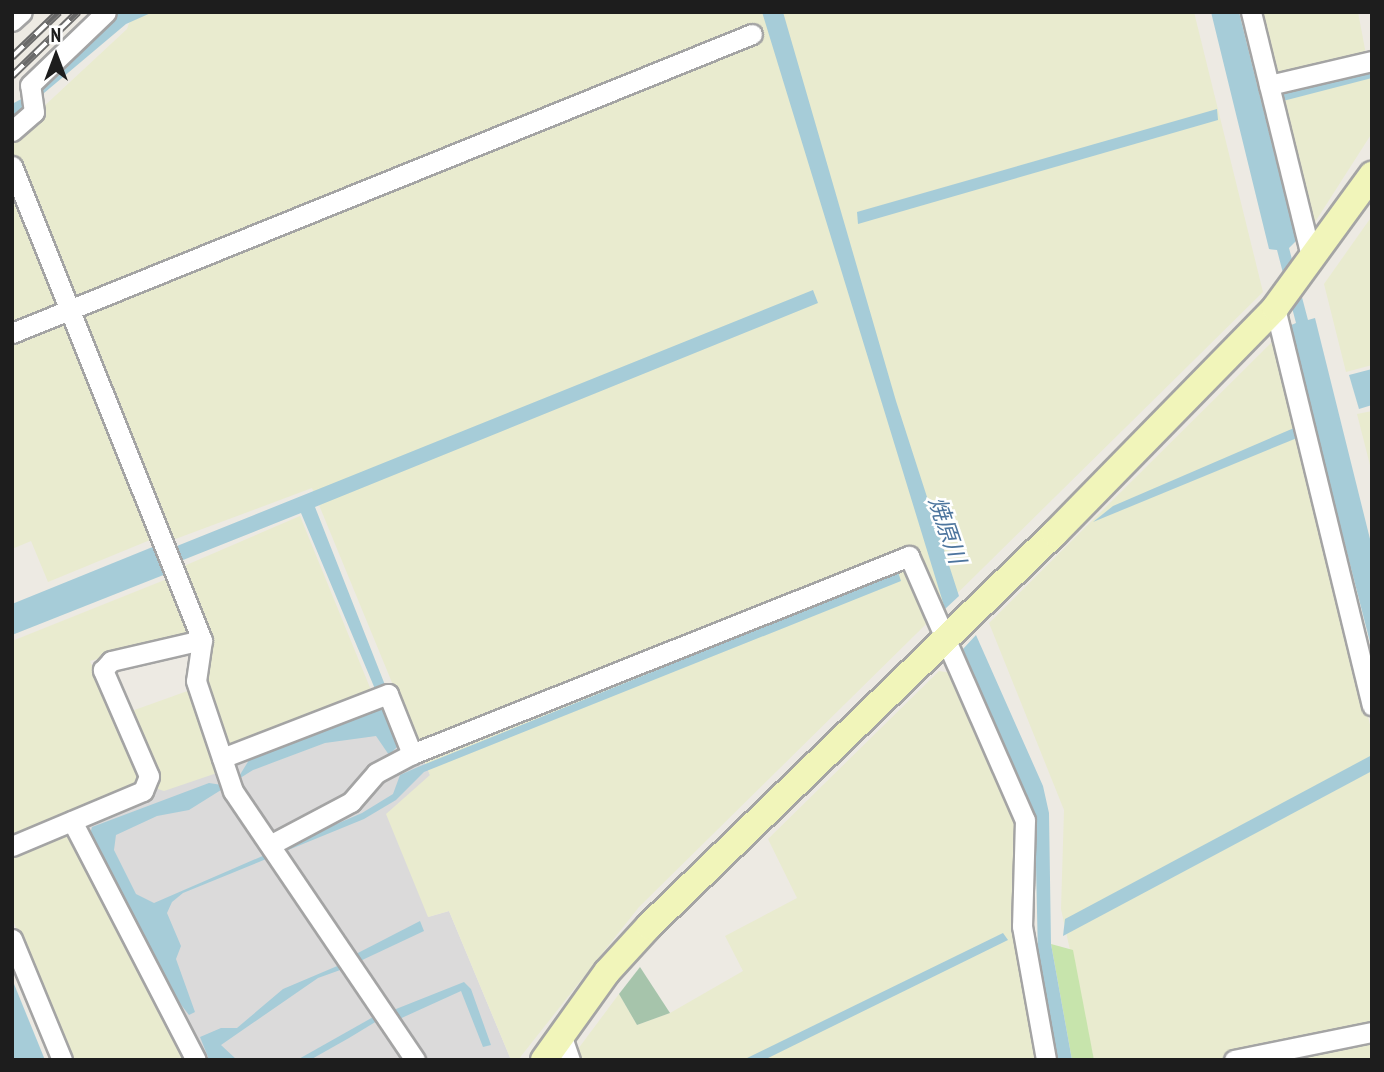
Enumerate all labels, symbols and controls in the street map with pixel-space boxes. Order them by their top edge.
north arrow [21,21,91,91]
text: N [51,23,61,47]
water label: 焼原川 [923,493,971,567]

